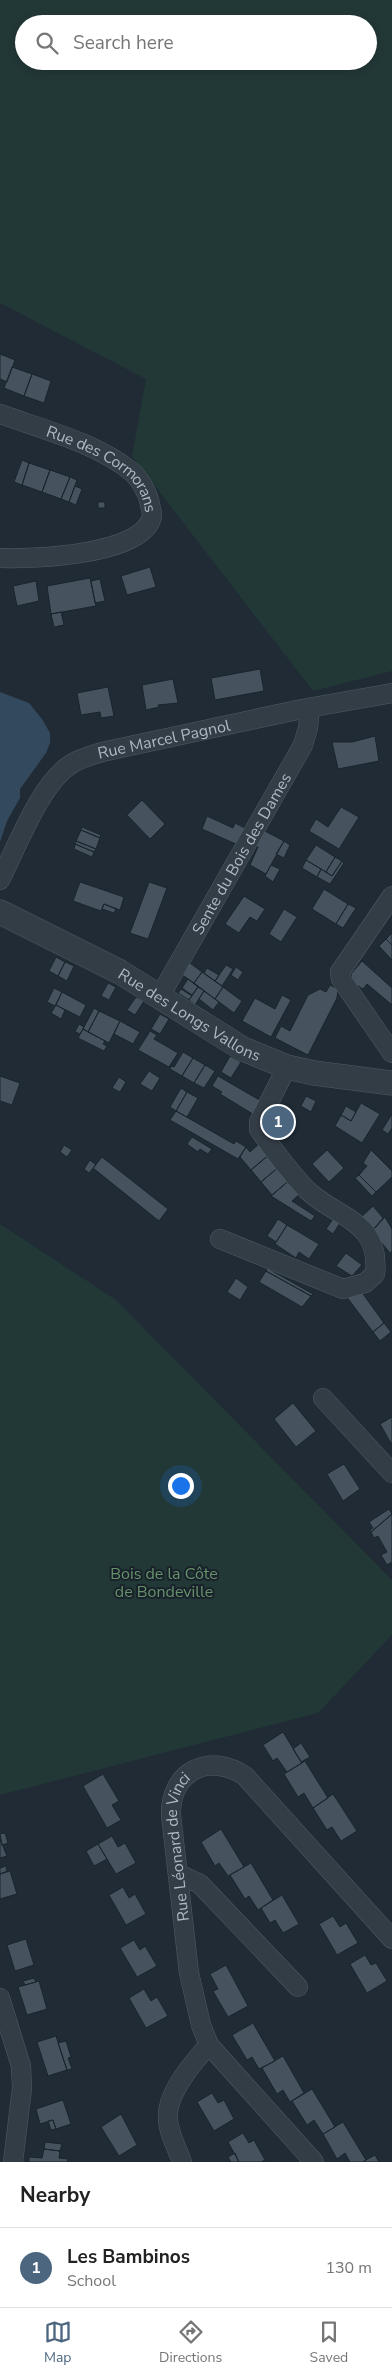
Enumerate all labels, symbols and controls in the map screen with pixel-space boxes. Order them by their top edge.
search box [15,15,377,70]
icon: search [33,29,61,57]
text: Search here [73,30,174,56]
street label: Rue des Cormorans [43,421,161,515]
street label: Rue Marcel Pagnol [96,715,233,765]
street label: Sente du Bois des Dames [187,769,297,939]
street label: Rue des Longs Vallons [114,964,264,1067]
pin: 1 [262,1103,294,1141]
your location [168,1473,194,1499]
park label: Bois de la Côte de Bondeville [110,1563,218,1603]
street label: Rue Léonard de Vinci [161,1767,195,1923]
text: Nearby [20,2181,90,2209]
text: Les Bambinos [67,2244,190,2270]
text: 1 [31,2257,41,2279]
text: 130 m [325,2257,372,2279]
text: School [67,2270,116,2292]
tab: Map [44,2318,72,2367]
tab: Directions [159,2318,222,2367]
tab: Saved [310,2318,348,2367]

